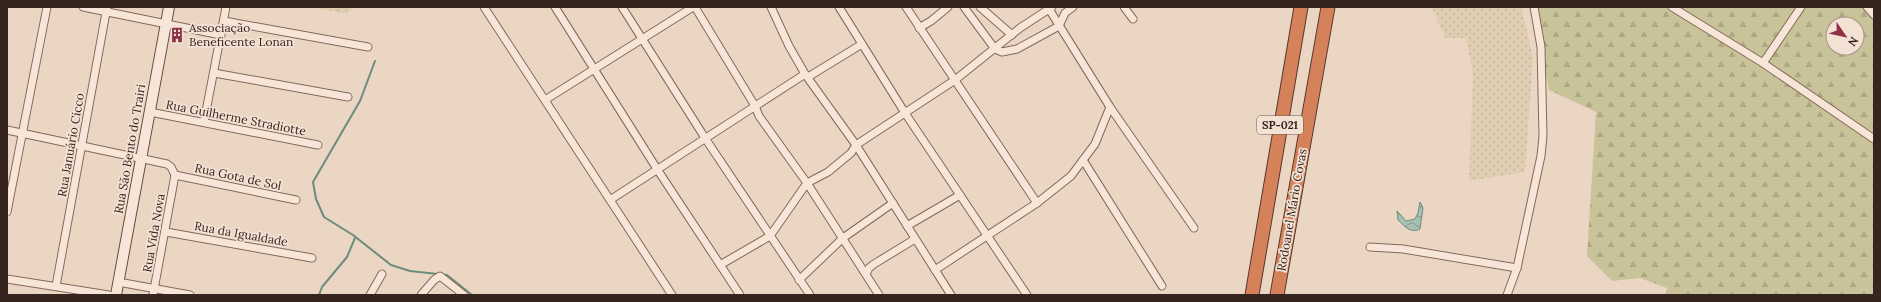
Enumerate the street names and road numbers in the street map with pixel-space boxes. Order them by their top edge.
street label: Rua São Bento do Trairi [111,83,148,215]
street label: Rua Januário Cicco [54,92,87,198]
street label: Rua Guilherme Stradiotte [165,97,308,139]
road number: SP-021 [1257,116,1303,134]
street label: Rodoanel Mário Covas [1273,147,1310,272]
street label: Rua Gota de Sol [193,160,283,193]
street label: Rua Vida Nova [139,192,168,273]
street label: Rua da Igualdade [193,218,290,249]

